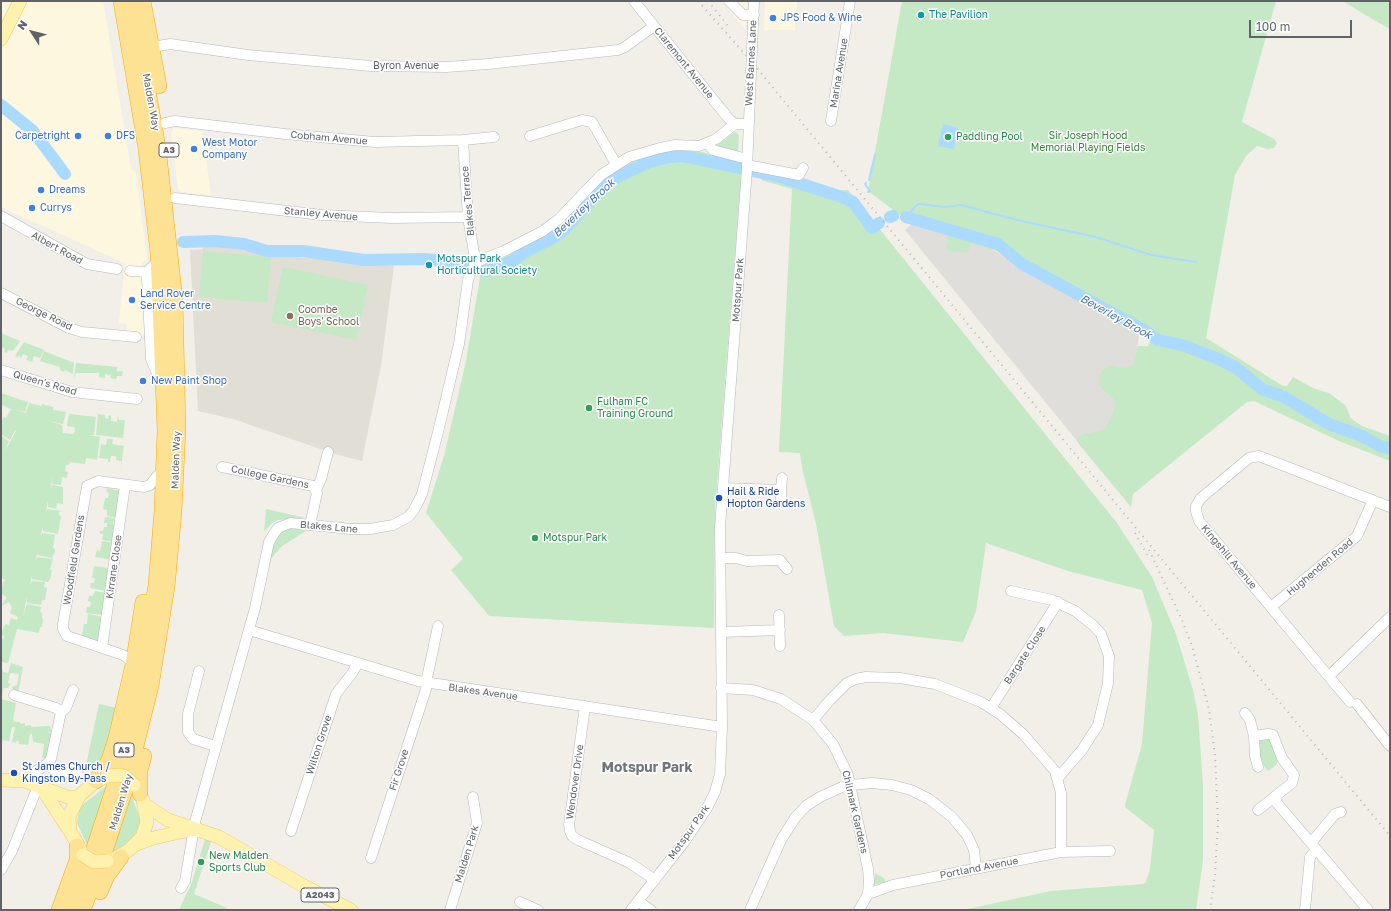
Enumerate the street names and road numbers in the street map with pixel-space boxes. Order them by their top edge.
street label: West Barnes Lane [743,20,759,106]
street label: Claremont Avenue [652,25,716,101]
street label: Marina Avenue [828,37,850,109]
street label: Byron Avenue [373,60,439,72]
street label: Malden Way [140,72,162,132]
street label: Cobham Avenue [290,129,368,147]
road number: A3 [159,143,179,157]
street label: Blakes Terrace [459,165,477,237]
street label: Stanley Avenue [284,205,358,223]
street label: Albert Road [29,229,85,267]
street label: Motspur Park [730,258,746,322]
street label: George Road [14,295,74,333]
street label: Queen's Road [12,368,78,398]
street label: Malden Way [169,431,183,489]
street label: College Gardens [230,463,310,491]
street label: Woodfield Gardens [61,514,87,606]
street label: Blakes Lane [300,518,358,536]
street label: Kingshill Avenue [1199,522,1259,592]
street label: Kirrane Close [104,534,124,600]
street label: Hughenden Road [1284,536,1356,598]
street label: Bargate Close [1002,624,1048,686]
street label: Blakes Avenue [448,681,518,703]
street label: Wilton Grove [304,714,334,776]
road number: A3 [114,743,134,757]
street label: Wendover Drive [564,744,586,820]
street label: Fir Grove [387,748,411,792]
street label: Chilmark Gardens [840,769,870,855]
street label: Malden Way [107,772,135,832]
street label: Motspur Park [666,802,712,862]
street label: Malden Park [453,824,481,884]
street label: Portland Avenue [939,855,1019,881]
road number: A2043 [301,888,339,902]

